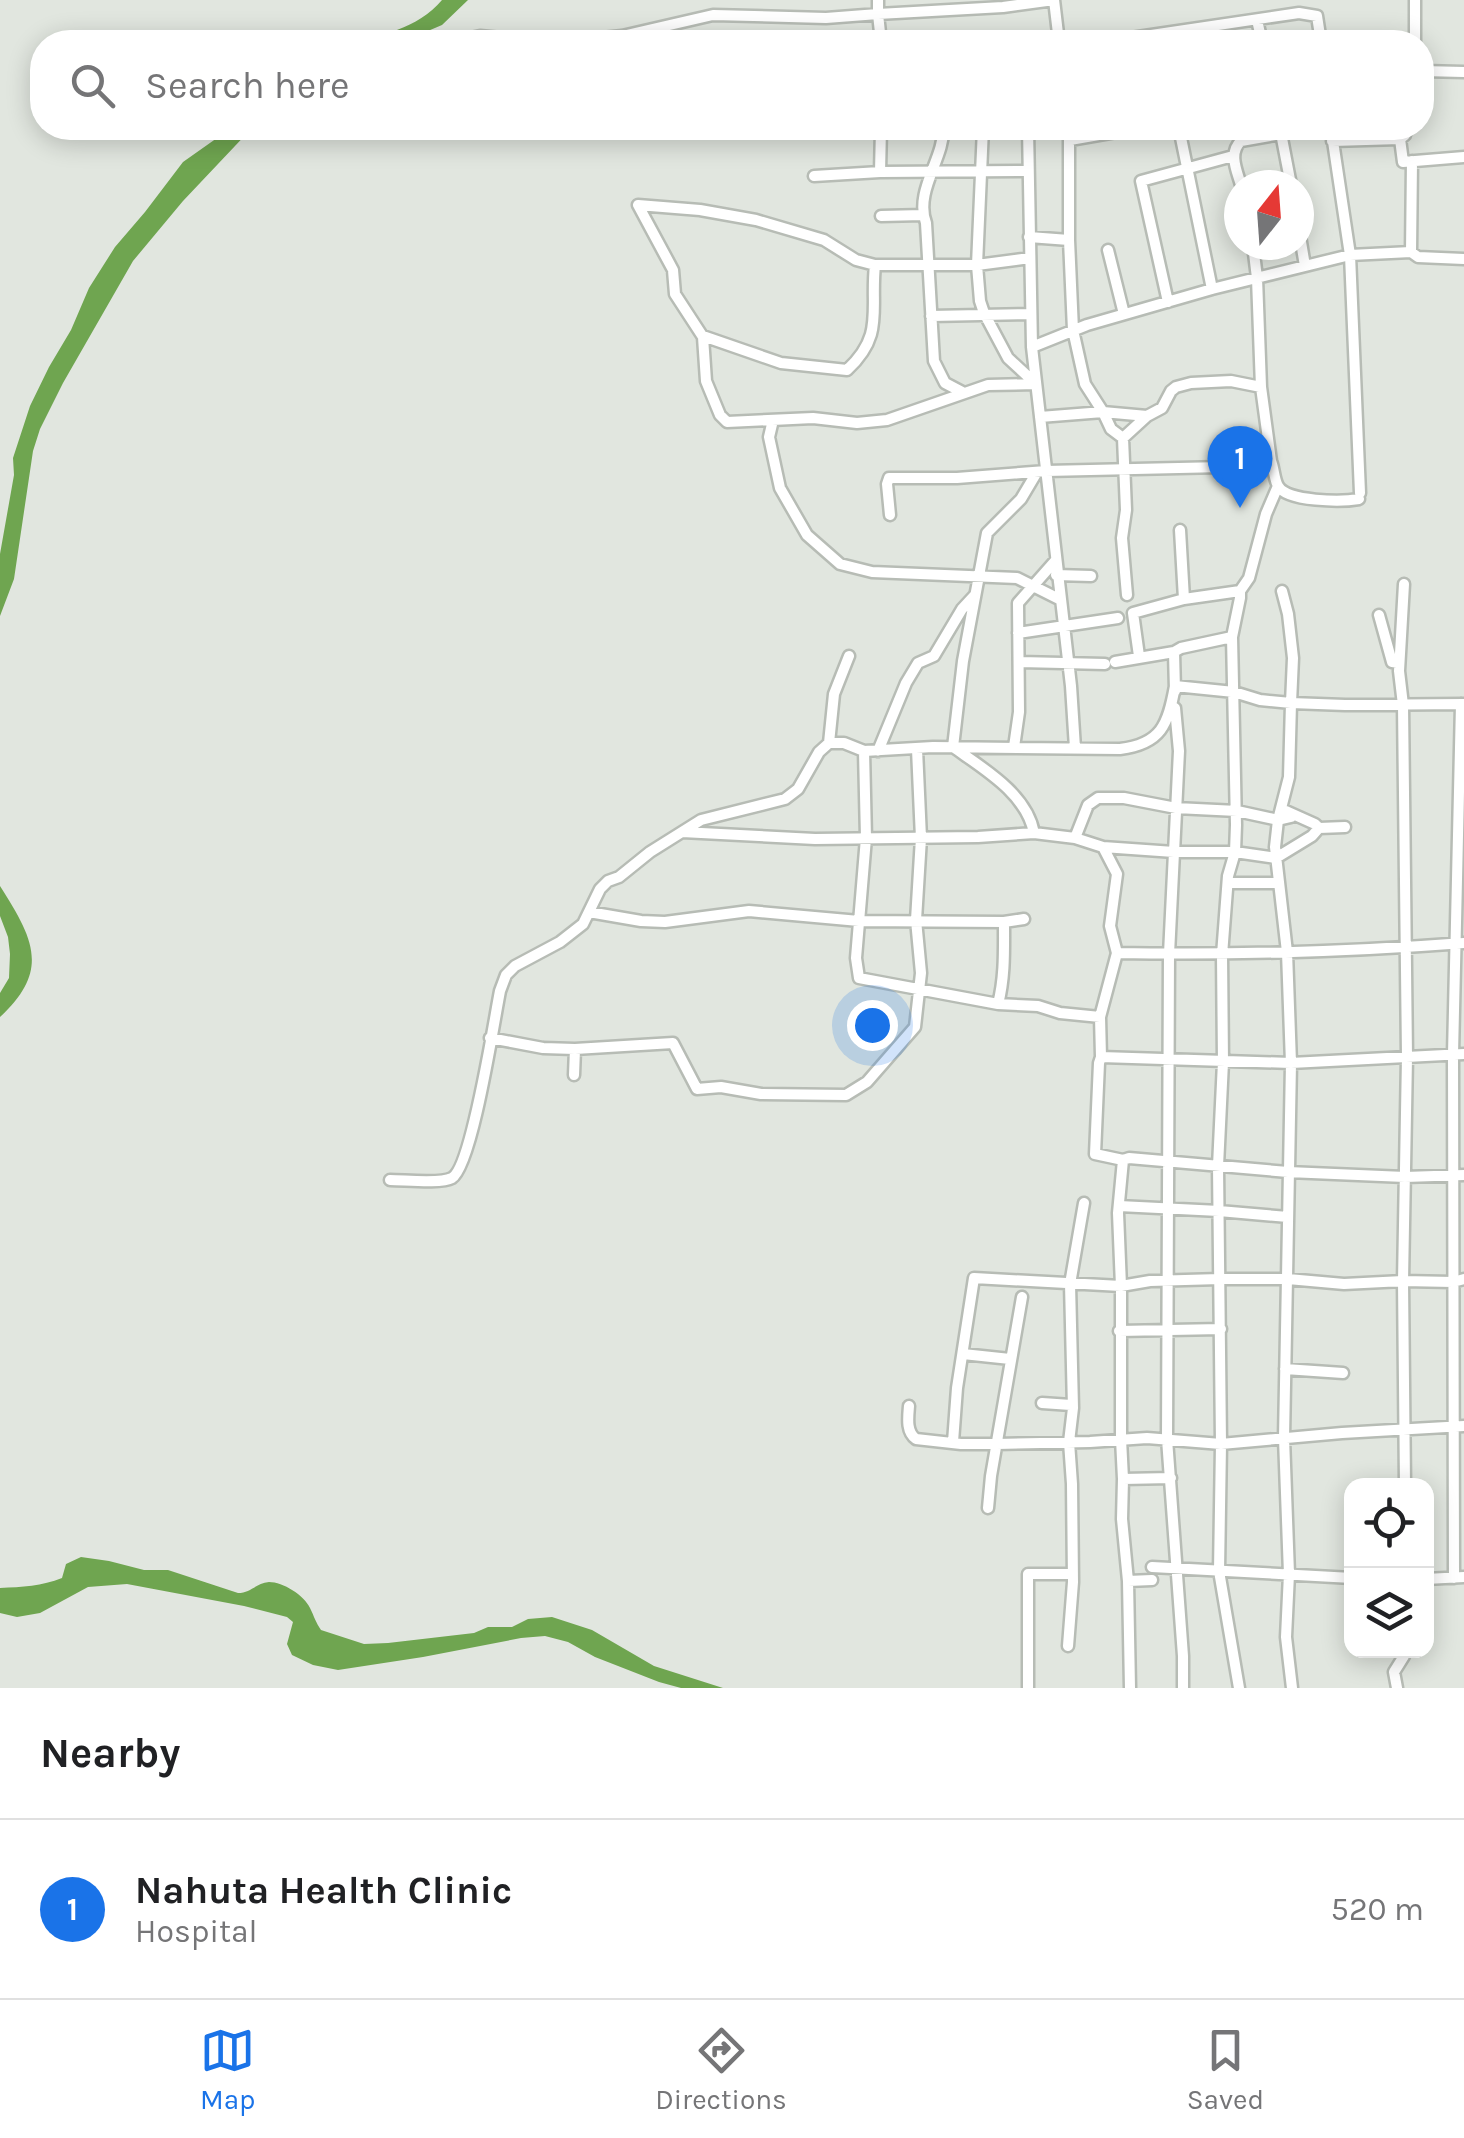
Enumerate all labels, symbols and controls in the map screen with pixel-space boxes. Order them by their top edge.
search box [30,30,1434,140]
icon: search [65,58,120,113]
text: Search here [145,63,349,108]
north arrow [1224,170,1314,260]
pin: 1 [1208,426,1272,508]
your location [847,1000,898,1051]
map controls [1344,1478,1434,1658]
button: locate [1344,1478,1434,1568]
button: layers [1344,1568,1434,1658]
text: Nearby [40,1728,180,1778]
text: Nahuta Health Clinic [135,1868,512,1913]
text: 1 [67,1891,78,1928]
text: 520 m [1331,1891,1424,1928]
text: Hospital [135,1913,258,1950]
tab: Map [200,2023,255,2116]
tab: Directions [655,2023,787,2116]
tab: Saved [1187,2023,1264,2116]

